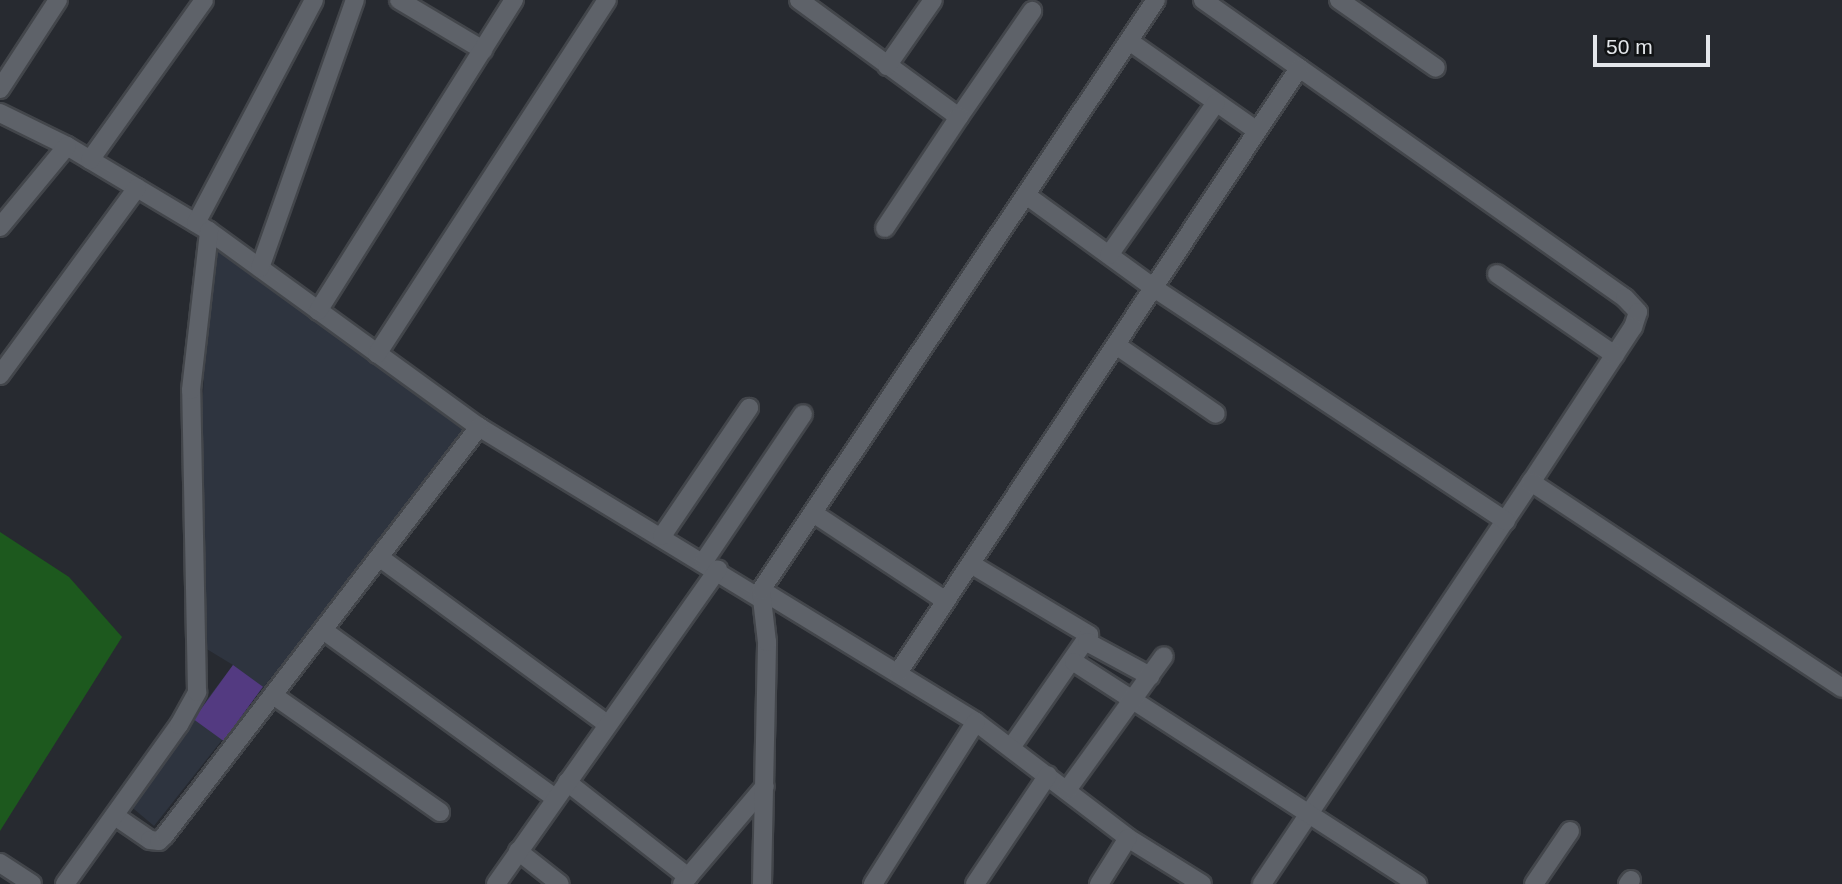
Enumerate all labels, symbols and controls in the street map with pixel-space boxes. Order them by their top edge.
scale bar [1597,21,1714,65]
text: 50 m [1606,35,1653,58]

